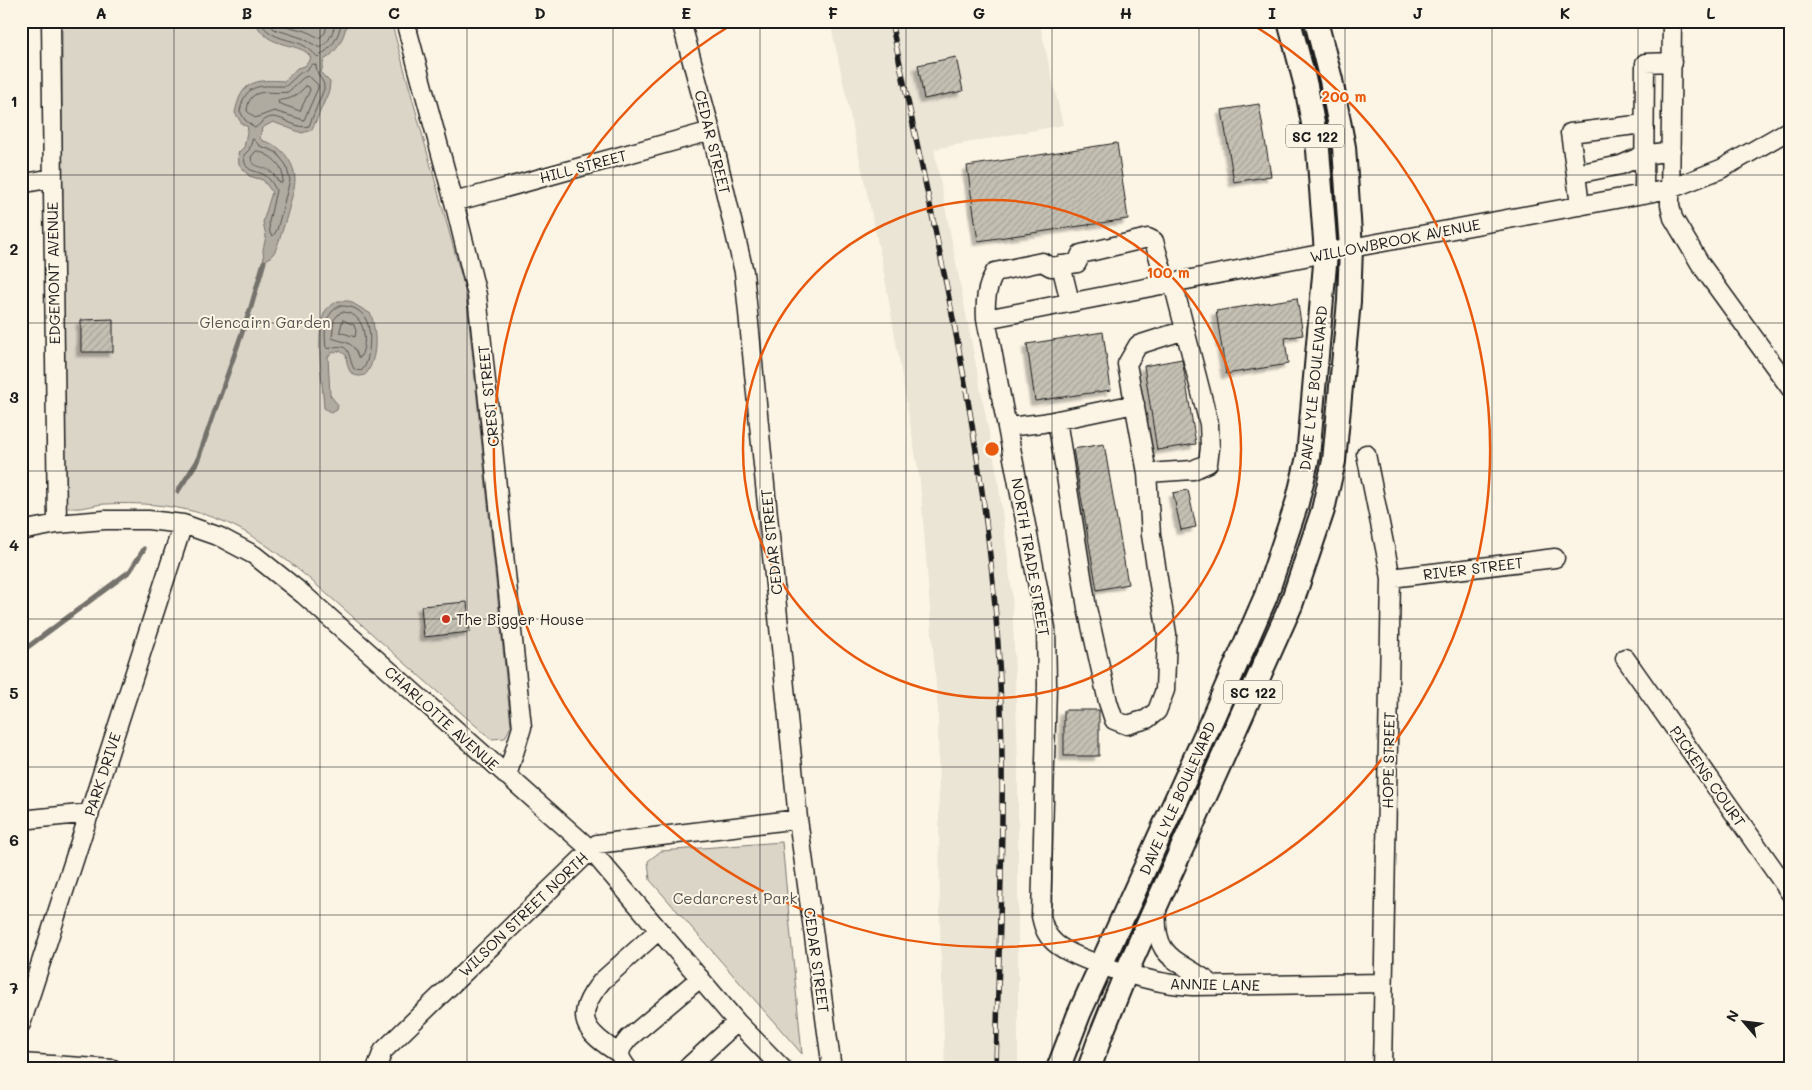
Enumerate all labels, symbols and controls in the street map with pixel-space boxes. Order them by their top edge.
text: A [95,2,107,23]
text: B [242,2,252,23]
text: C [388,2,400,23]
text: D [534,2,546,23]
text: E [681,2,691,23]
text: F [828,2,838,23]
text: G [973,2,985,23]
text: H [1120,2,1132,23]
text: I [1268,2,1276,23]
text: J [1413,2,1423,23]
text: K [1560,2,1570,23]
text: L [1706,2,1716,23]
text: 200 m [1322,86,1367,106]
street label: CEDAR STREET [690,88,736,196]
text: 1 [10,90,18,111]
road number: SC 122 [1286,124,1344,148]
street label: HILL STREET [537,145,629,187]
street label: EDGEMONT AVENUE [42,201,64,345]
street label: WILLOWBROOK AVENUE [1308,214,1482,266]
text: 2 [10,238,19,259]
text: 100 m [1146,262,1190,282]
street label: DAVE LYLE BOULEVARD [1294,304,1332,472]
park label: Glencairn Garden [200,312,330,332]
street label: CREST STREET [473,344,503,448]
text: 3 [9,386,19,407]
centre of rings [983,440,1001,458]
street label: NORTH TRADE STREET [1007,476,1055,638]
street label: CEDAR STREET [755,488,787,596]
text: 4 [9,534,19,555]
street label: RIVER STREET [1422,552,1524,584]
place label: The Bigger House [456,609,584,629]
marker: The Bigger House [440,613,452,625]
street label: CHARLOTTE AVENUE [381,661,504,775]
road number: SC 122 [1224,680,1282,704]
text: 5 [9,682,19,703]
street label: HOPE STREET [1377,711,1399,809]
street label: DAVE LYLE BOULEVARD [1134,718,1220,878]
street label: PICKENS COURT [1666,722,1750,830]
street label: PARK DRIVE [79,729,125,818]
text: 6 [9,829,19,850]
street label: WILSON STREET NORTH [454,847,592,981]
park label: Cedarcrest Park [673,888,797,908]
street label: CEDAR STREET [800,906,834,1014]
street label: ANNIE LANE [1170,973,1261,995]
text: 7 [10,977,19,998]
north arrow [1720,998,1770,1048]
text: N [1721,1007,1743,1025]

